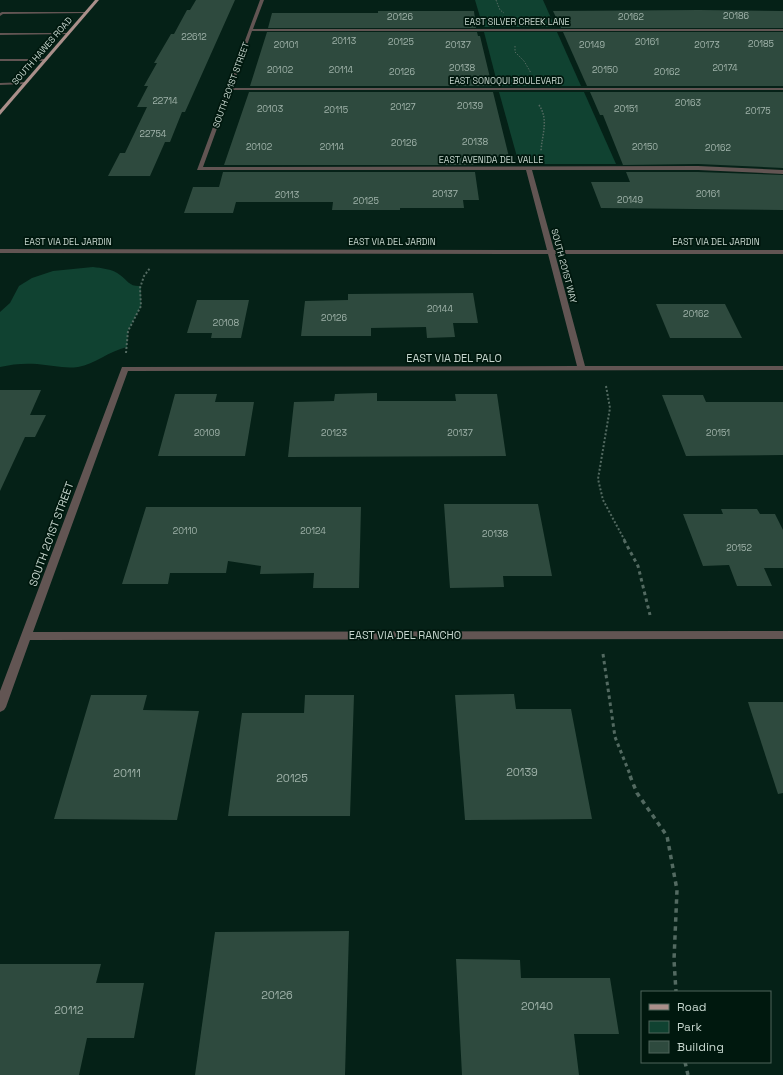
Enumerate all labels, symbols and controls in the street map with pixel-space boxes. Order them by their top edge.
house number: 20186 [723,10,750,22]
house number: 20126 [387,11,413,23]
house number: 20162 [618,11,644,23]
street label: SOUTH HAWES ROAD [9,14,75,88]
street label: EAST SILVER CREEK LANE [465,16,569,28]
house number: 22612 [181,31,207,43]
house number: 20113 [332,35,356,47]
house number: 20125 [388,36,414,48]
house number: 20161 [635,36,659,48]
house number: 20185 [748,38,774,50]
house number: 20101 [274,39,298,51]
house number: 20137 [445,39,471,51]
house number: 20149 [579,39,605,51]
house number: 20173 [694,39,720,51]
street label: SOUTH 201ST STREET [210,40,252,129]
house number: 20138 [449,62,475,74]
house number: 20174 [712,62,738,74]
house number: 20102 [267,64,293,76]
house number: 20114 [329,64,354,76]
house number: 20150 [592,64,618,76]
house number: 20126 [389,66,415,78]
house number: 20162 [654,66,680,78]
street label: EAST SONOQUI BOULEVARD [449,75,563,87]
house number: 22714 [152,95,178,107]
house number: 20163 [675,97,701,109]
house number: 20139 [457,100,483,112]
house number: 20127 [390,101,416,113]
house number: 20103 [257,103,283,115]
house number: 20151 [614,103,638,115]
house number: 20115 [324,104,348,116]
house number: 20175 [745,105,771,117]
house number: 22754 [140,128,167,140]
house number: 20138 [462,136,488,148]
house number: 20126 [391,137,417,149]
house number: 20102 [246,141,272,153]
house number: 20114 [320,141,345,153]
house number: 20150 [632,141,658,153]
house number: 20162 [705,142,731,154]
street label: EAST AVENIDA DEL VALLE [439,154,543,166]
house number: 20137 [432,188,458,200]
house number: 20161 [696,188,720,200]
house number: 20113 [275,189,299,201]
house number: 20149 [617,194,643,206]
house number: 20125 [353,195,379,207]
street label: SOUTH 201ST WAY [548,227,580,305]
street label: EAST VIA DEL JARDIN [24,236,112,248]
street label: EAST VIA DEL JARDIN [348,236,436,248]
street label: EAST VIA DEL JARDIN [672,236,760,248]
house number: 20144 [427,303,453,315]
house number: 20162 [683,308,709,320]
house number: 20126 [321,312,347,324]
house number: 20108 [213,317,240,329]
street label: EAST VIA DEL PALO [406,351,502,365]
house number: 20109 [194,427,220,439]
house number: 20123 [321,427,347,439]
house number: 20137 [447,427,473,439]
house number: 20151 [706,427,730,439]
street label: SOUTH 201ST STREET [26,479,77,588]
house number: 20110 [173,525,197,537]
house number: 20124 [300,525,326,537]
house number: 20138 [482,528,508,540]
house number: 20152 [726,542,752,554]
street label: EAST VIA DEL RANCHO [349,628,461,642]
house number: 20139 [506,765,538,779]
house number: 20111 [113,766,141,780]
house number: 20125 [276,771,308,785]
house number: 20126 [261,988,293,1002]
legend [641,991,771,1063]
house number: 20140 [521,999,553,1013]
text: Road [677,999,706,1015]
house number: 20112 [54,1003,84,1017]
text: Park [677,1019,702,1035]
text: Building [677,1039,724,1055]

